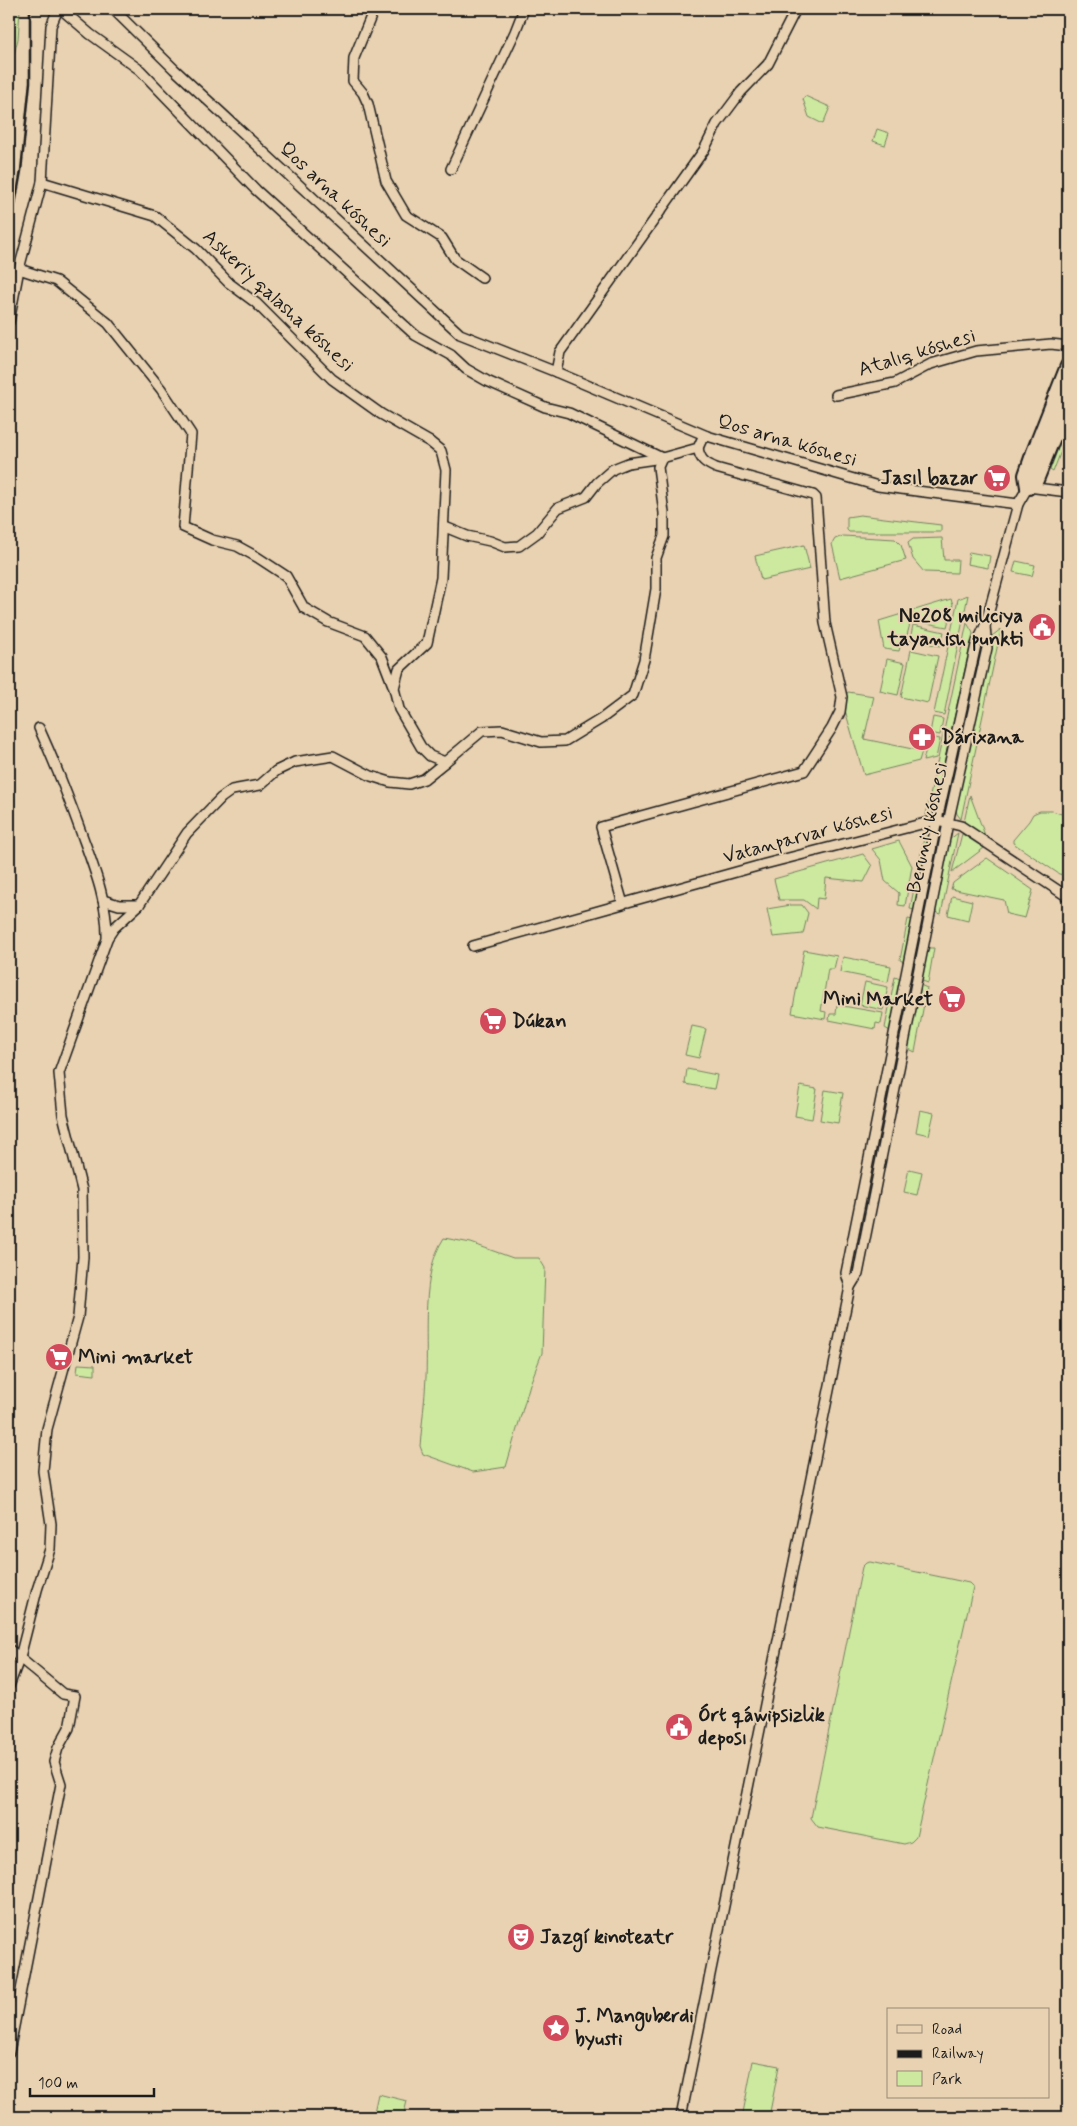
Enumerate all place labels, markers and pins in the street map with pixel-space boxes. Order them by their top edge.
supermarket icon: Jasıl bazar [982,463,1012,493]
place label: Jasıl bazar [881,465,979,492]
place label: №208 miliciya tayanish punkti [887,603,1023,653]
public building icon: №208 miliciya tayanish punkti [1027,612,1057,642]
pharmacy icon: Dárixana [907,722,937,752]
place label: Dárixana [941,724,1025,751]
supermarket icon: Mini Market [937,984,967,1014]
place label: Mini Market [823,986,934,1013]
supermarket icon: Dúkan [478,1006,508,1036]
place label: Dúkan [512,1008,567,1035]
supermarket icon: Mini market [44,1342,74,1372]
place label: Mini market [78,1344,194,1371]
place label: Órt qáwipsizlik deposı [698,1702,825,1752]
public building icon: Órt qáwipsizlik deposı [664,1712,694,1742]
theatre icon: Jazǵı kinoteatr [506,1922,536,1952]
place label: Jazǵı kinoteatr [540,1924,674,1953]
place label: J. Manguberdi byusti [575,2003,694,2053]
place icon: J. Manguberdi byusti [541,2013,571,2043]

